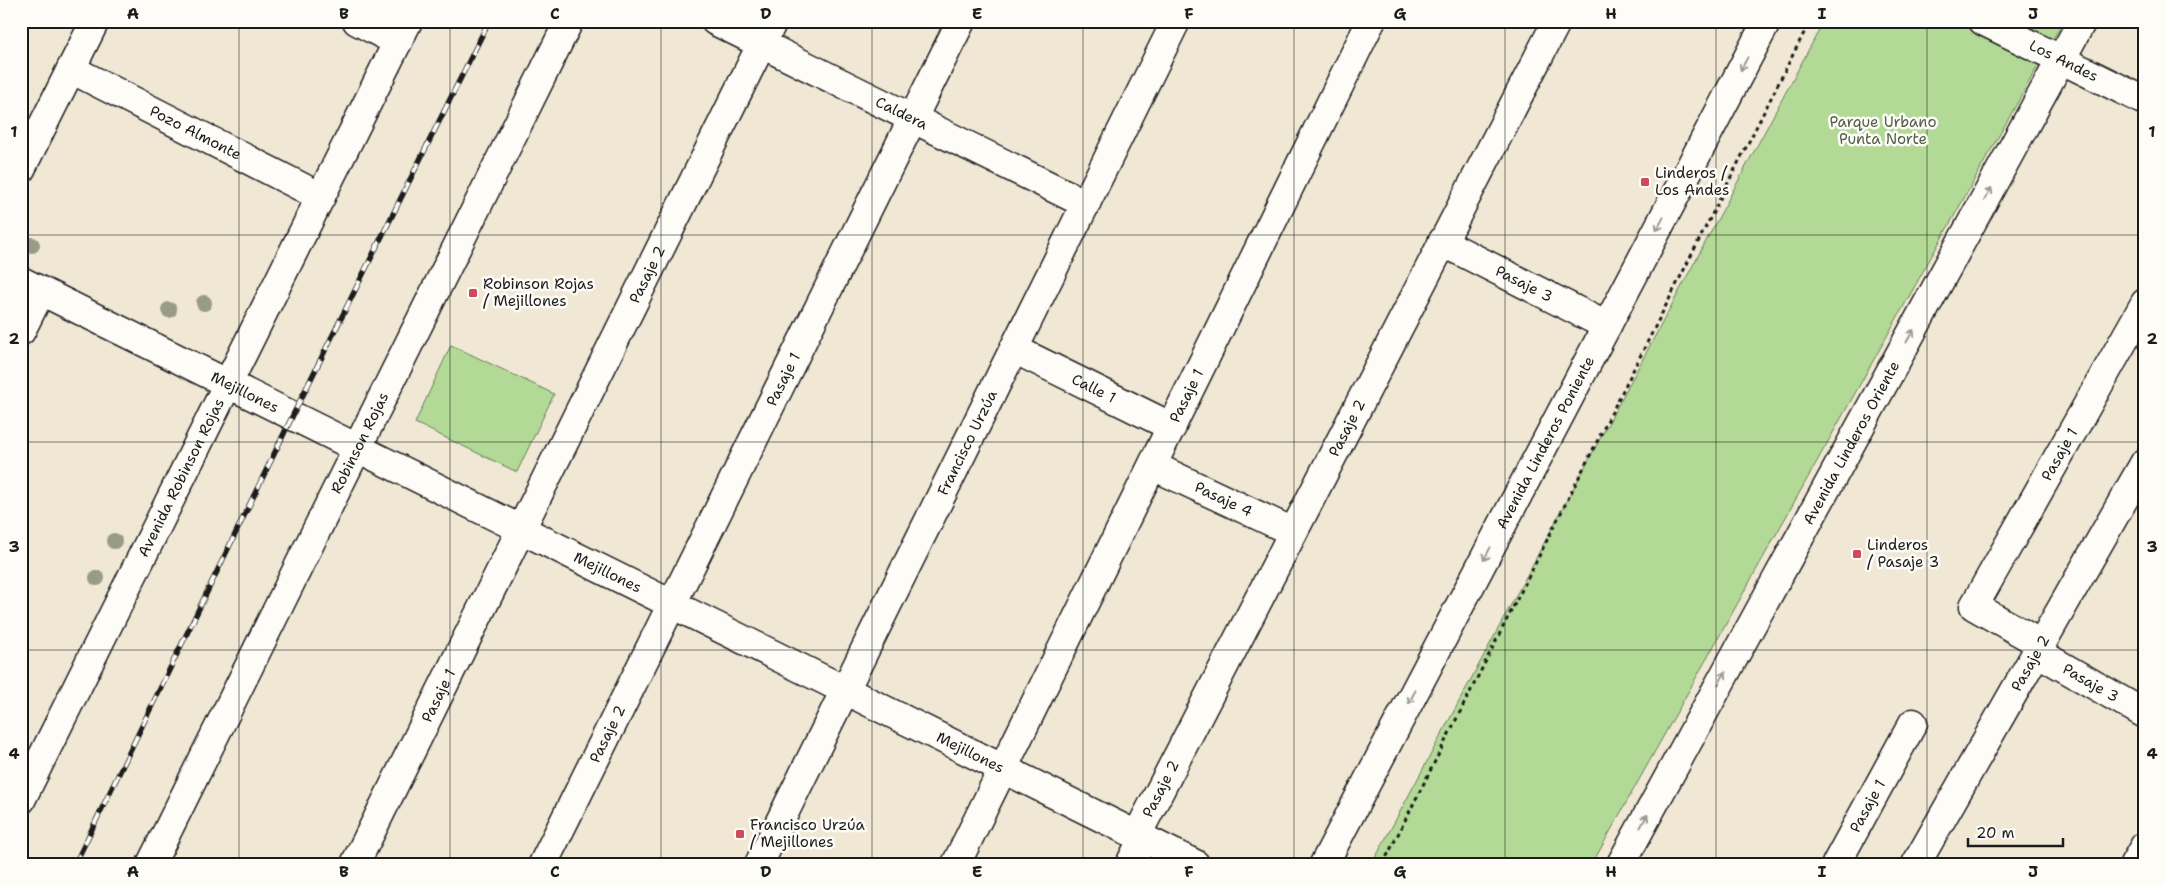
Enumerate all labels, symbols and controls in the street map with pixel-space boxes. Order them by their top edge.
text: A [127,3,139,24]
text: B [339,3,349,24]
text: C [550,3,560,24]
text: D [760,3,772,24]
text: E [972,3,982,24]
text: F [1184,3,1194,24]
text: G [1394,3,1407,24]
text: H [1605,3,1617,24]
text: I [1818,3,1827,24]
text: J [2028,3,2038,24]
street label: Los Andes [2026,35,2101,86]
one-way arrow [1739,57,1749,72]
street label: Caldera [872,92,932,135]
street label: Pozo Almonte [146,101,245,165]
park label: Parque Urbano Punta Norte [1830,112,1936,149]
text: 1 [10,121,18,142]
text: 1 [2148,121,2156,142]
place label: Linderos / Los Andes [1655,163,1729,200]
marker: Linderos / Los Andes [1639,176,1651,188]
one-way arrow [1984,187,1993,202]
one-way arrow [1655,216,1665,230]
street label: Pasaje 2 [625,242,670,307]
street label: Pasaje 3 [1492,261,1556,307]
place label: Robinson Rojas / Mejillones [483,274,594,311]
marker: Robinson Rojas / Mejillones [467,287,479,299]
text: 2 [8,328,20,349]
text: 2 [2146,328,2158,349]
one-way arrow [1905,330,1915,344]
street label: Pasaje 1 [762,349,805,410]
street label: Avenida Linderos Poniente [1492,353,1599,533]
street label: Avenida Linderos Oriente [1798,357,1904,528]
street label: Pasaje 1 [1165,365,1208,426]
street label: Mejillones [208,367,282,417]
street label: Calle 1 [1068,369,1119,408]
street label: Francisco Urzúa [933,386,1002,499]
street label: Robinson Rojas [326,389,393,497]
street label: Avenida Robinson Rojas [133,395,229,560]
street label: Pasaje 2 [1324,396,1370,460]
street label: Pasaje 1 [2037,425,2082,484]
street label: Pasaje 4 [1191,477,1256,521]
place label: Linderos / Pasaje 3 [1867,535,1939,572]
text: 3 [8,536,20,557]
text: 3 [2146,536,2158,557]
one-way arrow [1482,546,1492,561]
street label: Mejillones [570,547,645,598]
marker: Linderos / Pasaje 3 [1851,548,1863,560]
street label: Pasaje 2 [2006,631,2054,695]
street label: Pasaje 3 [2059,659,2123,707]
street label: Pasaje 1 [417,665,460,726]
one-way arrow [1717,671,1727,686]
one-way arrow [1407,690,1417,705]
street label: Pasaje 2 [585,702,630,766]
street label: Mejillones [933,727,1008,778]
text: 4 [8,743,20,764]
text: 4 [2146,743,2158,764]
street label: Pasaje 2 [1138,757,1184,821]
street label: Pasaje 1 [1845,776,1890,836]
one-way arrow [1640,814,1649,829]
place label: Francisco Urzúa / Mejillones [750,815,866,852]
scale bar [1968,815,2064,847]
text: 20 m [1976,823,2015,843]
marker: Francisco Urzúa / Mejillones [734,828,746,840]
text: A [127,861,139,882]
text: B [339,861,349,882]
text: C [550,861,560,882]
text: D [760,861,772,882]
text: E [972,861,982,882]
text: F [1184,861,1194,882]
text: G [1394,861,1407,882]
text: H [1605,861,1617,882]
text: I [1818,861,1827,882]
text: J [2028,861,2038,882]

